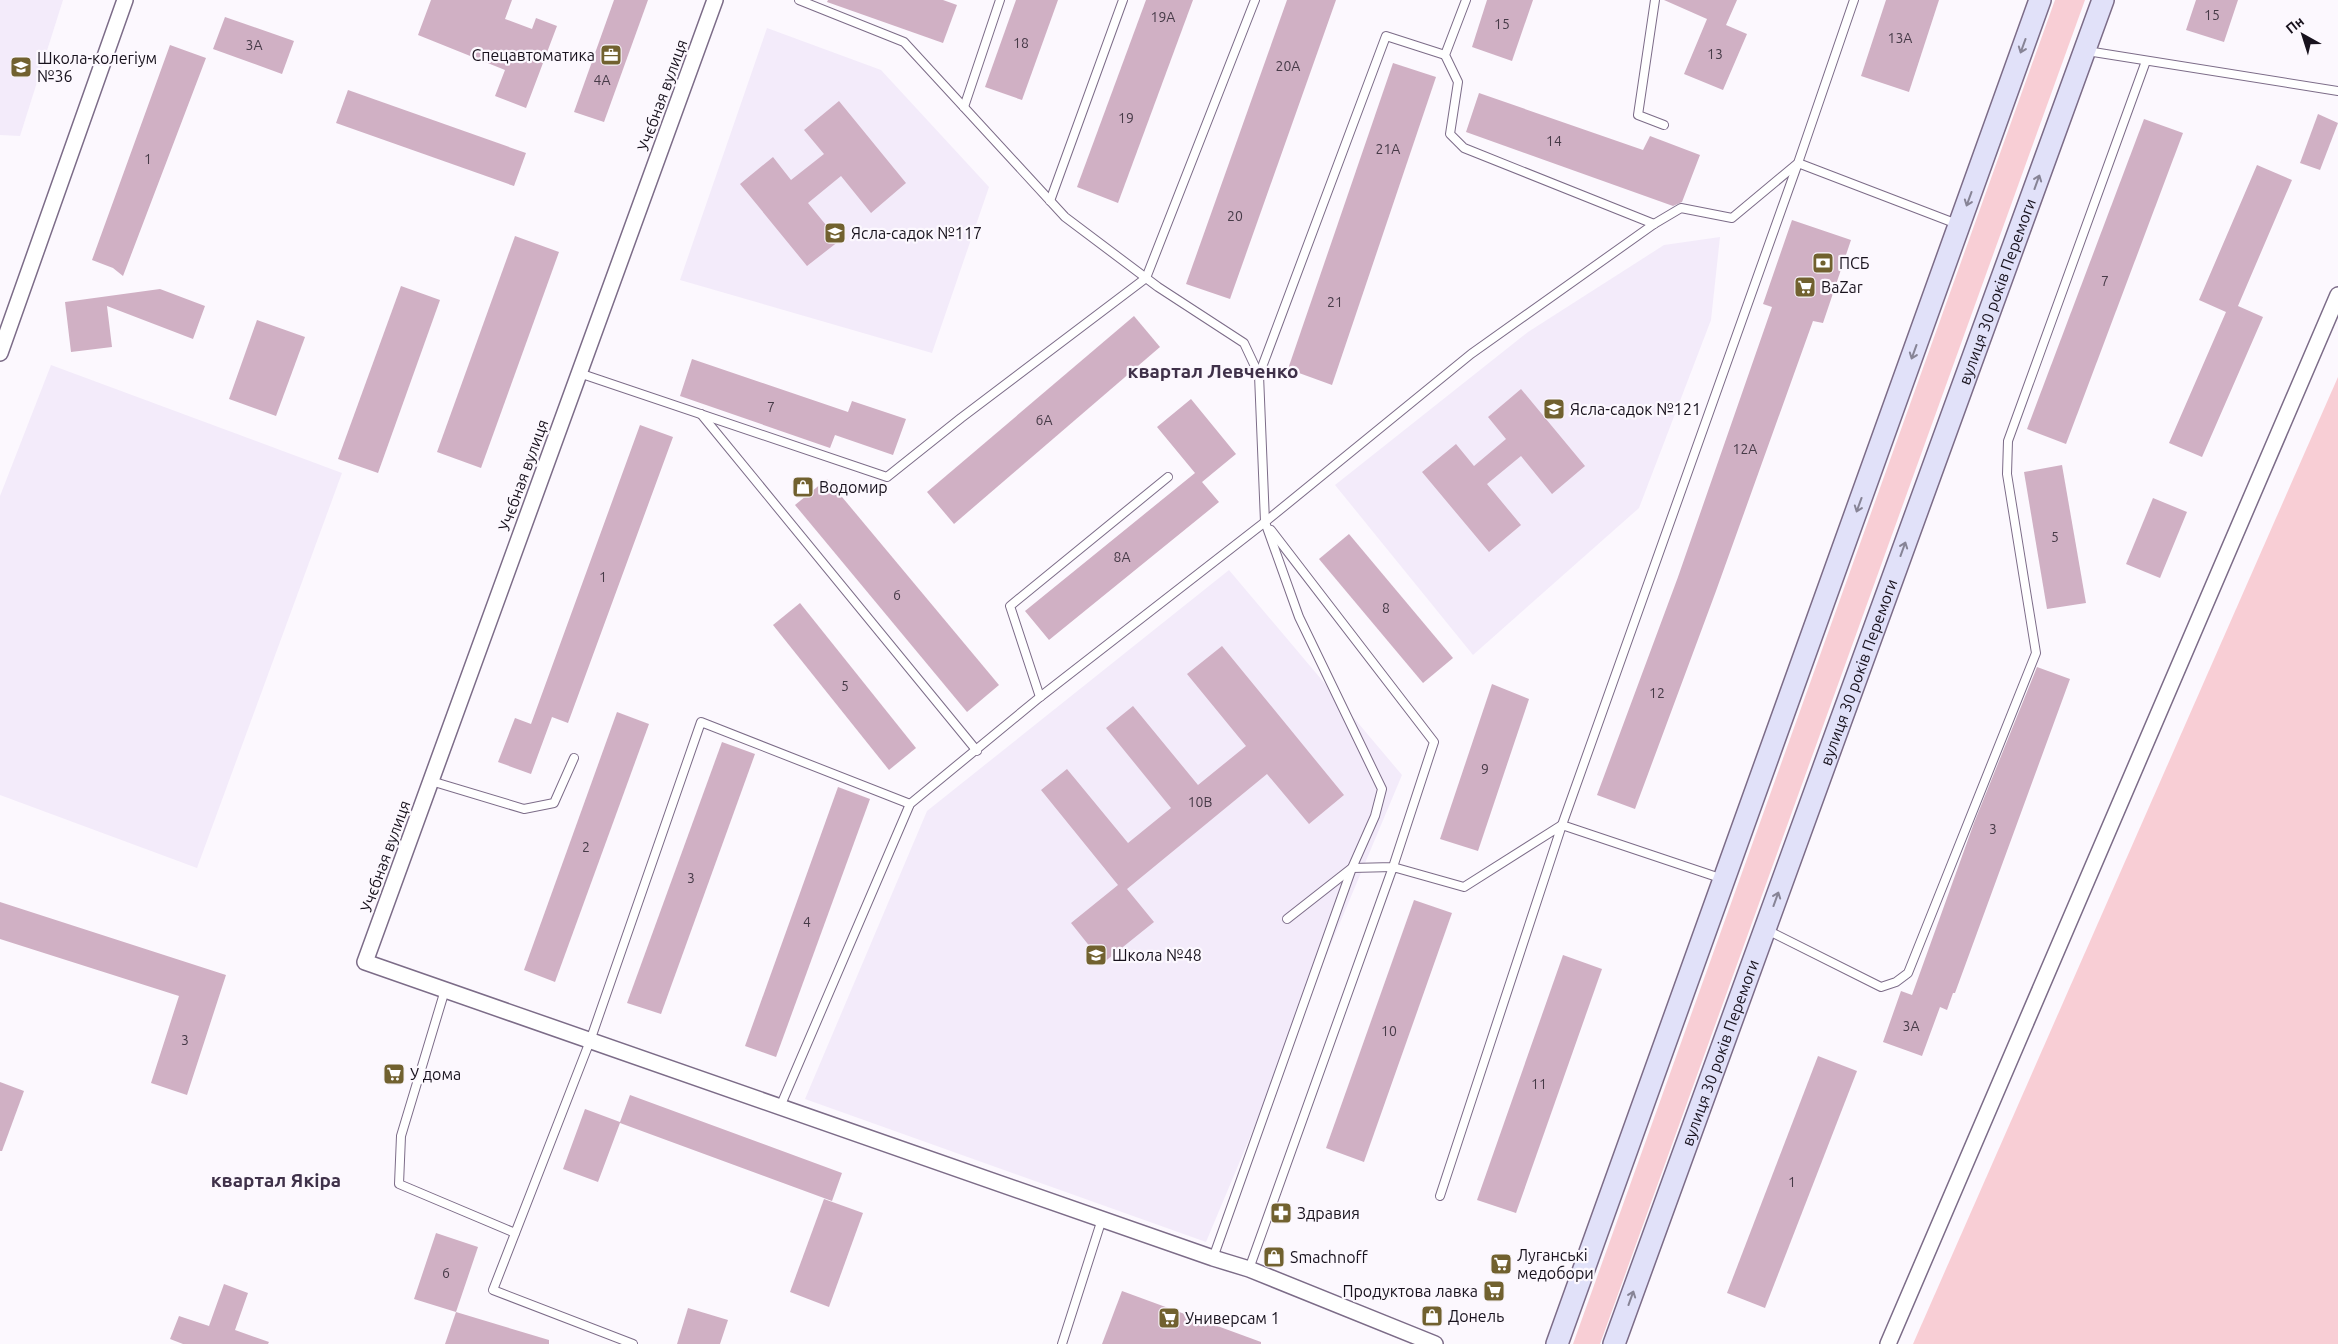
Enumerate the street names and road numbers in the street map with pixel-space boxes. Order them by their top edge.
street label: Учєбная вулиця [633,37,691,153]
street label: вулиця 30 років Перемоги [1955,196,2039,387]
street label: Учєбная вулиця [494,417,552,533]
street label: вулиця 30 років Перемоги [1816,576,1901,768]
street label: Учєбная вулиця [356,798,414,914]
street label: вулиця 30 років Перемоги [1678,957,1762,1148]

